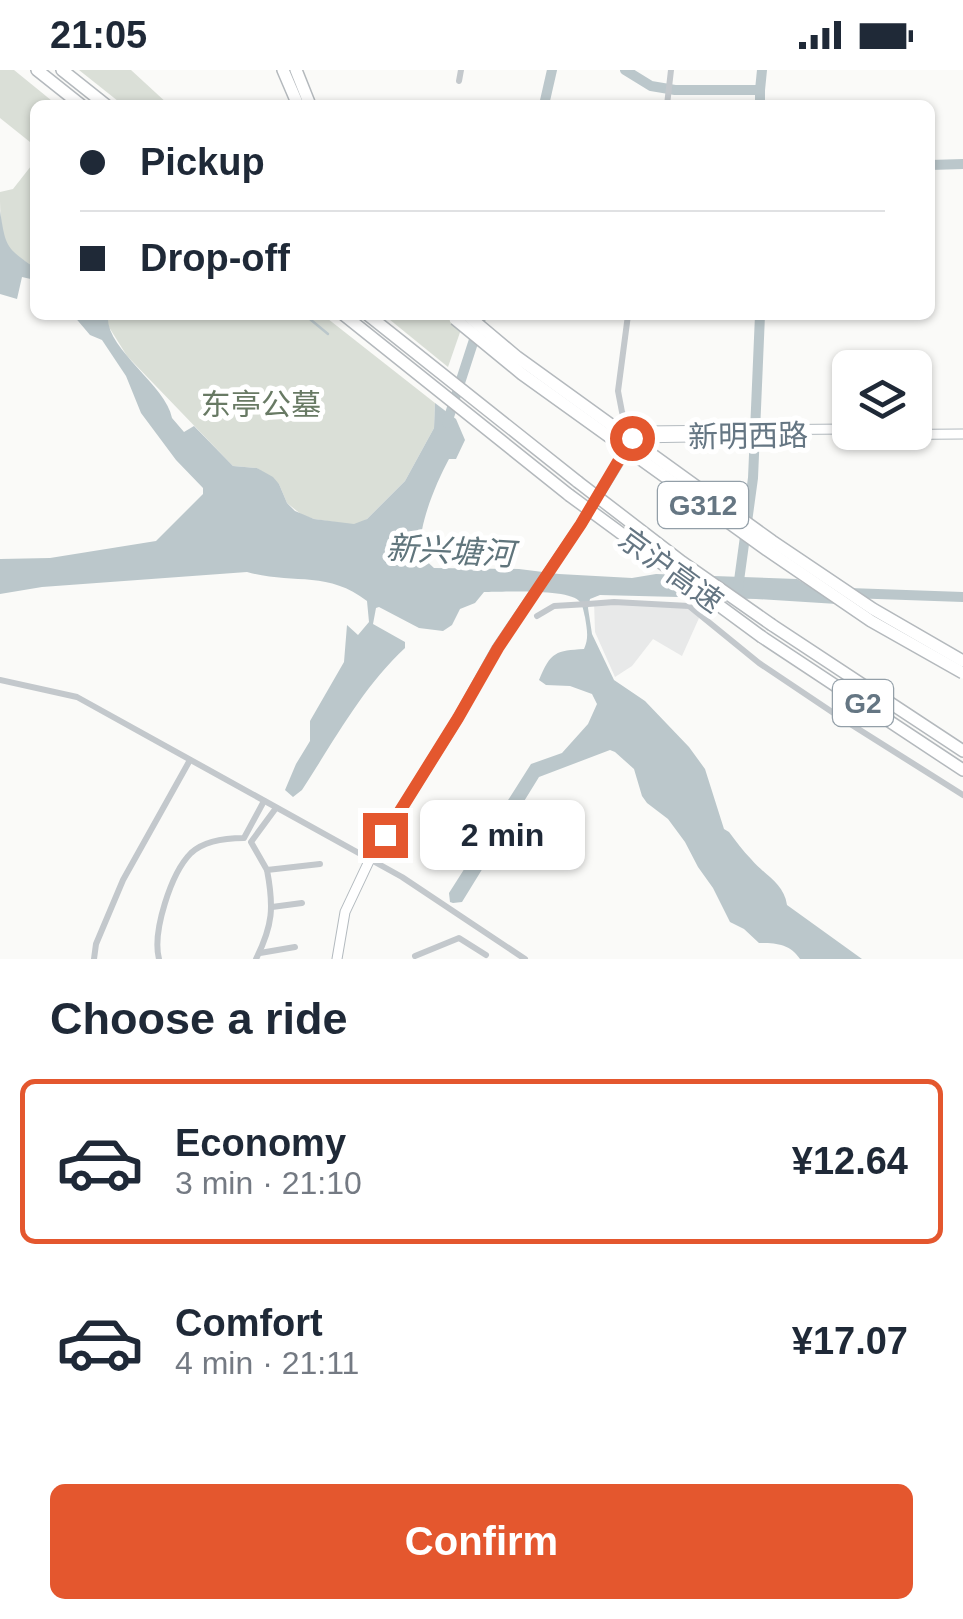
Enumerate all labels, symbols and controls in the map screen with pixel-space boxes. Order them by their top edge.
text: 21:05 [50,14,147,56]
text: Pickup [140,141,265,183]
text: Drop-off [140,237,290,279]
map controls [832,350,932,450]
button: layers [832,350,932,450]
park label: 东亭公墓 [201,388,321,421]
route start [610,416,655,461]
street label: 新明西路 [688,418,808,454]
road number: G312 [658,482,748,528]
street label: 京沪高速 [613,521,729,619]
water label: 新兴塘河 [385,530,521,573]
road number: G2 [833,680,893,726]
callout: 2 min [420,800,585,870]
route end [363,813,408,858]
text: 2 min [461,817,544,853]
text: Choose a ride [50,993,348,1044]
icon: car [55,1117,145,1207]
text: Economy [175,1122,346,1164]
text: ¥12.64 [792,1140,908,1182]
text: 3 min · 21:10 [175,1165,362,1201]
icon: car [55,1297,145,1387]
text: Comfort [175,1302,323,1344]
text: ¥17.07 [792,1320,908,1362]
text: 4 min · 21:11 [175,1345,359,1381]
button: Confirm [50,1484,913,1599]

